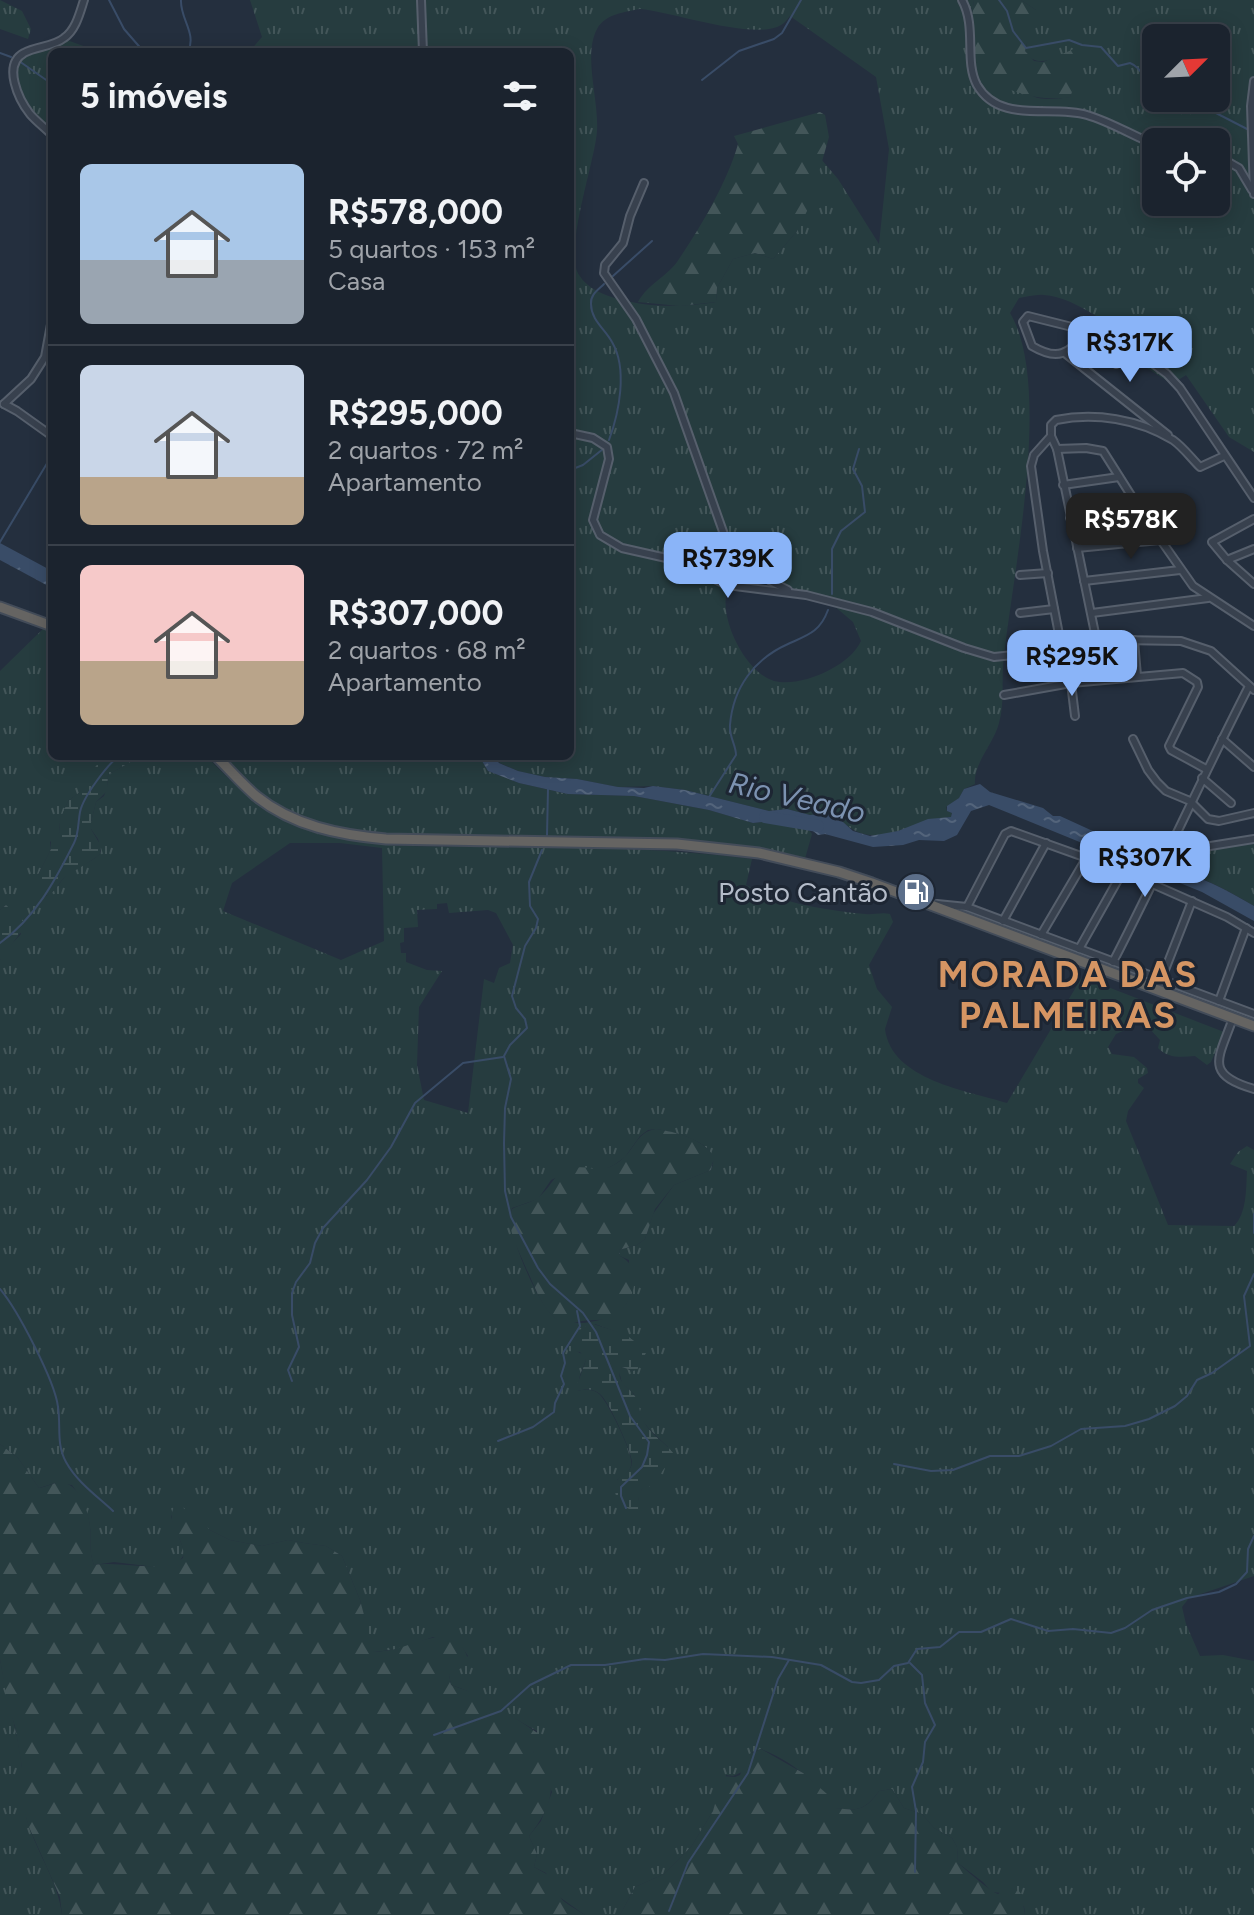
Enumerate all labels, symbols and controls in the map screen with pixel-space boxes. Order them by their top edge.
north arrow [1142,24,1230,112]
map controls [1142,24,1230,216]
icon: filters [498,74,542,118]
text: 5 imóveis [80,76,227,117]
button: locate [1142,128,1230,216]
text: R$578,000 [328,192,503,233]
icon: home [144,196,240,292]
text: 5 quartos · 153 m² [328,233,535,265]
text: Casa [328,265,385,297]
pin: R$317K [1065,316,1195,384]
text: R$317K [1086,326,1174,358]
text: R$295,000 [328,393,503,434]
icon: home [144,397,240,493]
text: 2 quartos · 72 m² [328,434,523,466]
text: Apartamento [328,466,482,498]
pin: R$578K [1066,493,1196,561]
text: R$578K [1084,503,1178,535]
pin: R$739K [663,532,793,600]
text: R$739K [682,542,774,574]
text: R$307,000 [328,593,503,634]
icon: home [144,597,240,693]
pin: R$295K [1007,630,1137,698]
text: 2 quartos · 68 m² [328,634,526,666]
text: R$295K [1025,640,1119,672]
text: Apartamento [328,666,482,698]
water label: Rio Veado [725,764,869,831]
pin: R$307K [1080,831,1210,899]
text: R$307K [1098,841,1192,873]
fuel station icon: Posto Cantão [895,871,937,913]
place label: Posto Cantão [718,875,888,909]
district label: MORADA DAS PALMEIRAS [938,953,1198,1037]

